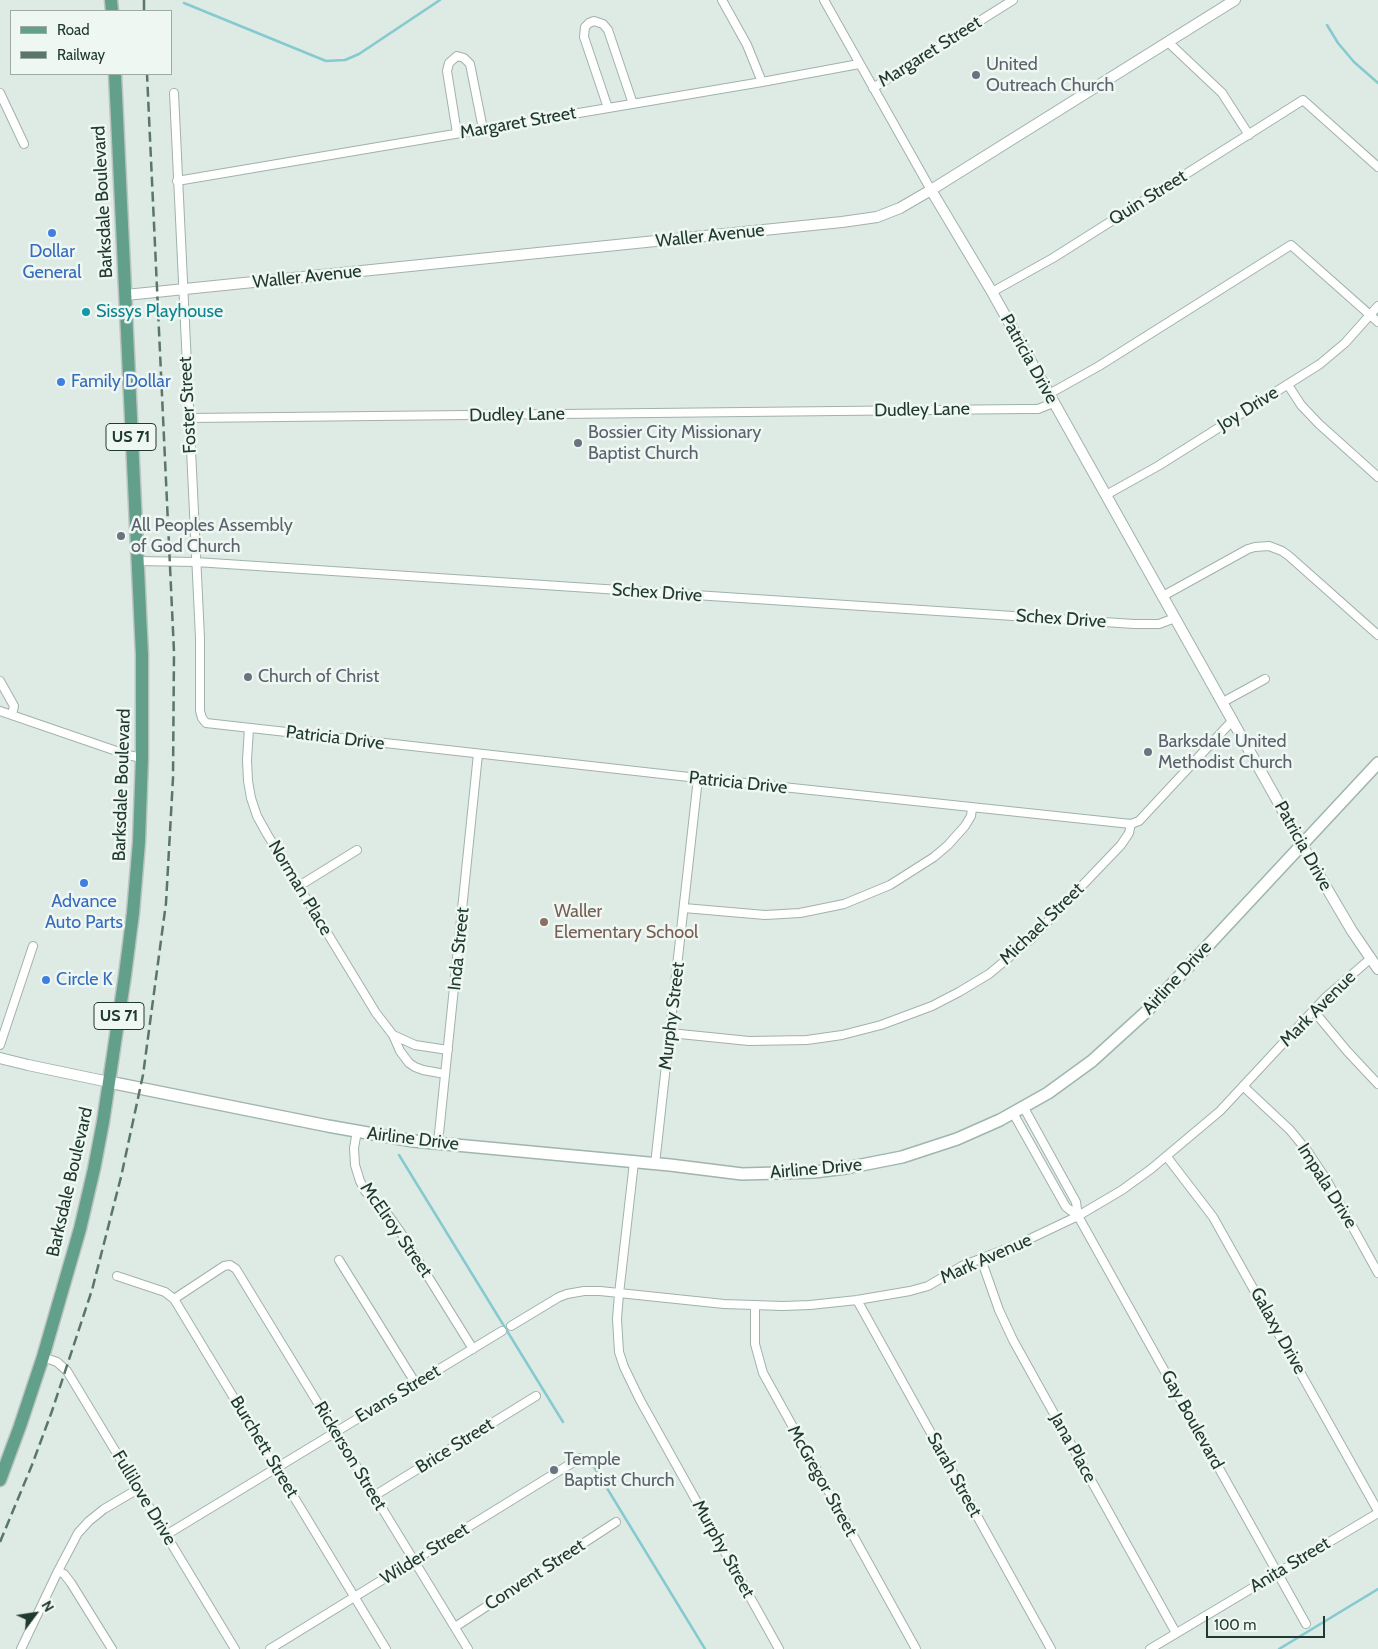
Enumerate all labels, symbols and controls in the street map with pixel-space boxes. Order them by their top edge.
legend [10,10,172,75]
street label: Margaret Street [875,12,985,92]
text: Road [57,21,90,39]
text: Railway [57,46,105,64]
place label: United Outreach Church [986,54,1114,96]
marker: United Outreach Church [970,69,982,81]
street label: Margaret Street [458,102,578,144]
street label: Barksdale Boulevard [88,125,118,279]
street label: Quin Street [1105,166,1191,230]
street label: Waller Avenue [654,220,766,252]
marker: Dollar General [46,227,58,239]
place label: Dollar General [23,241,81,284]
street label: Waller Avenue [251,261,363,293]
place label: Sissys Playhouse [96,301,223,323]
marker: Sissys Playhouse [80,306,92,318]
street label: Patricia Drive [996,310,1062,408]
street label: Foster Street [175,356,201,454]
place label: Family Dollar [71,371,171,393]
marker: Family Dollar [55,376,67,388]
street label: Joy Drive [1214,382,1282,436]
street label: Dudley Lane [874,398,970,422]
street label: Dudley Lane [469,403,565,427]
place label: Bossier City Missionary Baptist Church [588,422,761,464]
road number: US 71 [106,424,156,451]
marker: Bossier City Missionary Baptist Church [572,437,584,449]
place label: All Peoples Assembly of God Church [131,515,293,558]
marker: All Peoples Assembly of God Church [115,530,127,542]
street label: Schex Drive [611,579,703,607]
street label: Schex Drive [1015,605,1107,633]
place label: Church of Christ [258,666,379,688]
marker: Church of Christ [242,671,254,683]
street label: Barksdale Boulevard [109,708,135,862]
street label: Patricia Drive [284,721,386,755]
place label: Barksdale United Methodist Church [1158,731,1292,774]
marker: Barksdale United Methodist Church [1142,746,1154,758]
street label: Patricia Drive [688,767,788,799]
street label: Patricia Drive [1270,797,1336,895]
street label: Norman Place [263,837,337,939]
marker: Advance Auto Parts [78,877,90,889]
street label: Michael Street [995,879,1089,969]
place label: Advance Auto Parts [45,891,123,934]
place label: Waller Elementary School [554,901,698,944]
street label: Inda Street [444,906,474,992]
marker: Waller Elementary School [538,916,550,928]
street label: Airline Drive [1138,937,1216,1019]
street label: Murphy Street [655,961,689,1071]
street label: Mark Avenue [1276,967,1360,1051]
place label: Circle K [56,969,113,991]
marker: Circle K [40,974,52,986]
road number: US 71 [94,1002,144,1030]
street label: Barksdale Boulevard [42,1105,98,1259]
street label: Airline Drive [366,1123,460,1155]
street label: Impala Drive [1292,1139,1362,1233]
street label: Airline Drive [769,1154,863,1184]
street label: McElroy Street [355,1178,437,1282]
street label: Mark Avenue [937,1229,1035,1289]
street label: Galaxy Drive [1245,1284,1311,1378]
street label: Evans Street [352,1360,444,1428]
street label: Gay Boulevard [1156,1367,1228,1473]
street label: Burchett Street [225,1392,303,1502]
street label: Rickerson Street [309,1398,391,1514]
street label: Jana Place [1045,1409,1101,1487]
street label: Brice Street [412,1414,498,1478]
street label: McGregor Street [783,1422,861,1540]
street label: Sarah Street [922,1429,986,1521]
street label: Fullilove Drive [107,1447,181,1549]
place label: Temple Baptist Church [564,1449,674,1492]
marker: Temple Baptist Church [548,1464,560,1476]
street label: Murphy Street [687,1496,759,1602]
street label: Wilder Street [377,1518,473,1590]
street label: Anita Street [1246,1533,1334,1597]
street label: Convent Street [481,1535,589,1615]
north arrow [10,1589,60,1639]
text: N [38,1597,58,1615]
scale bar [1208,1606,1327,1638]
text: 100 m [1214,1616,1256,1634]

